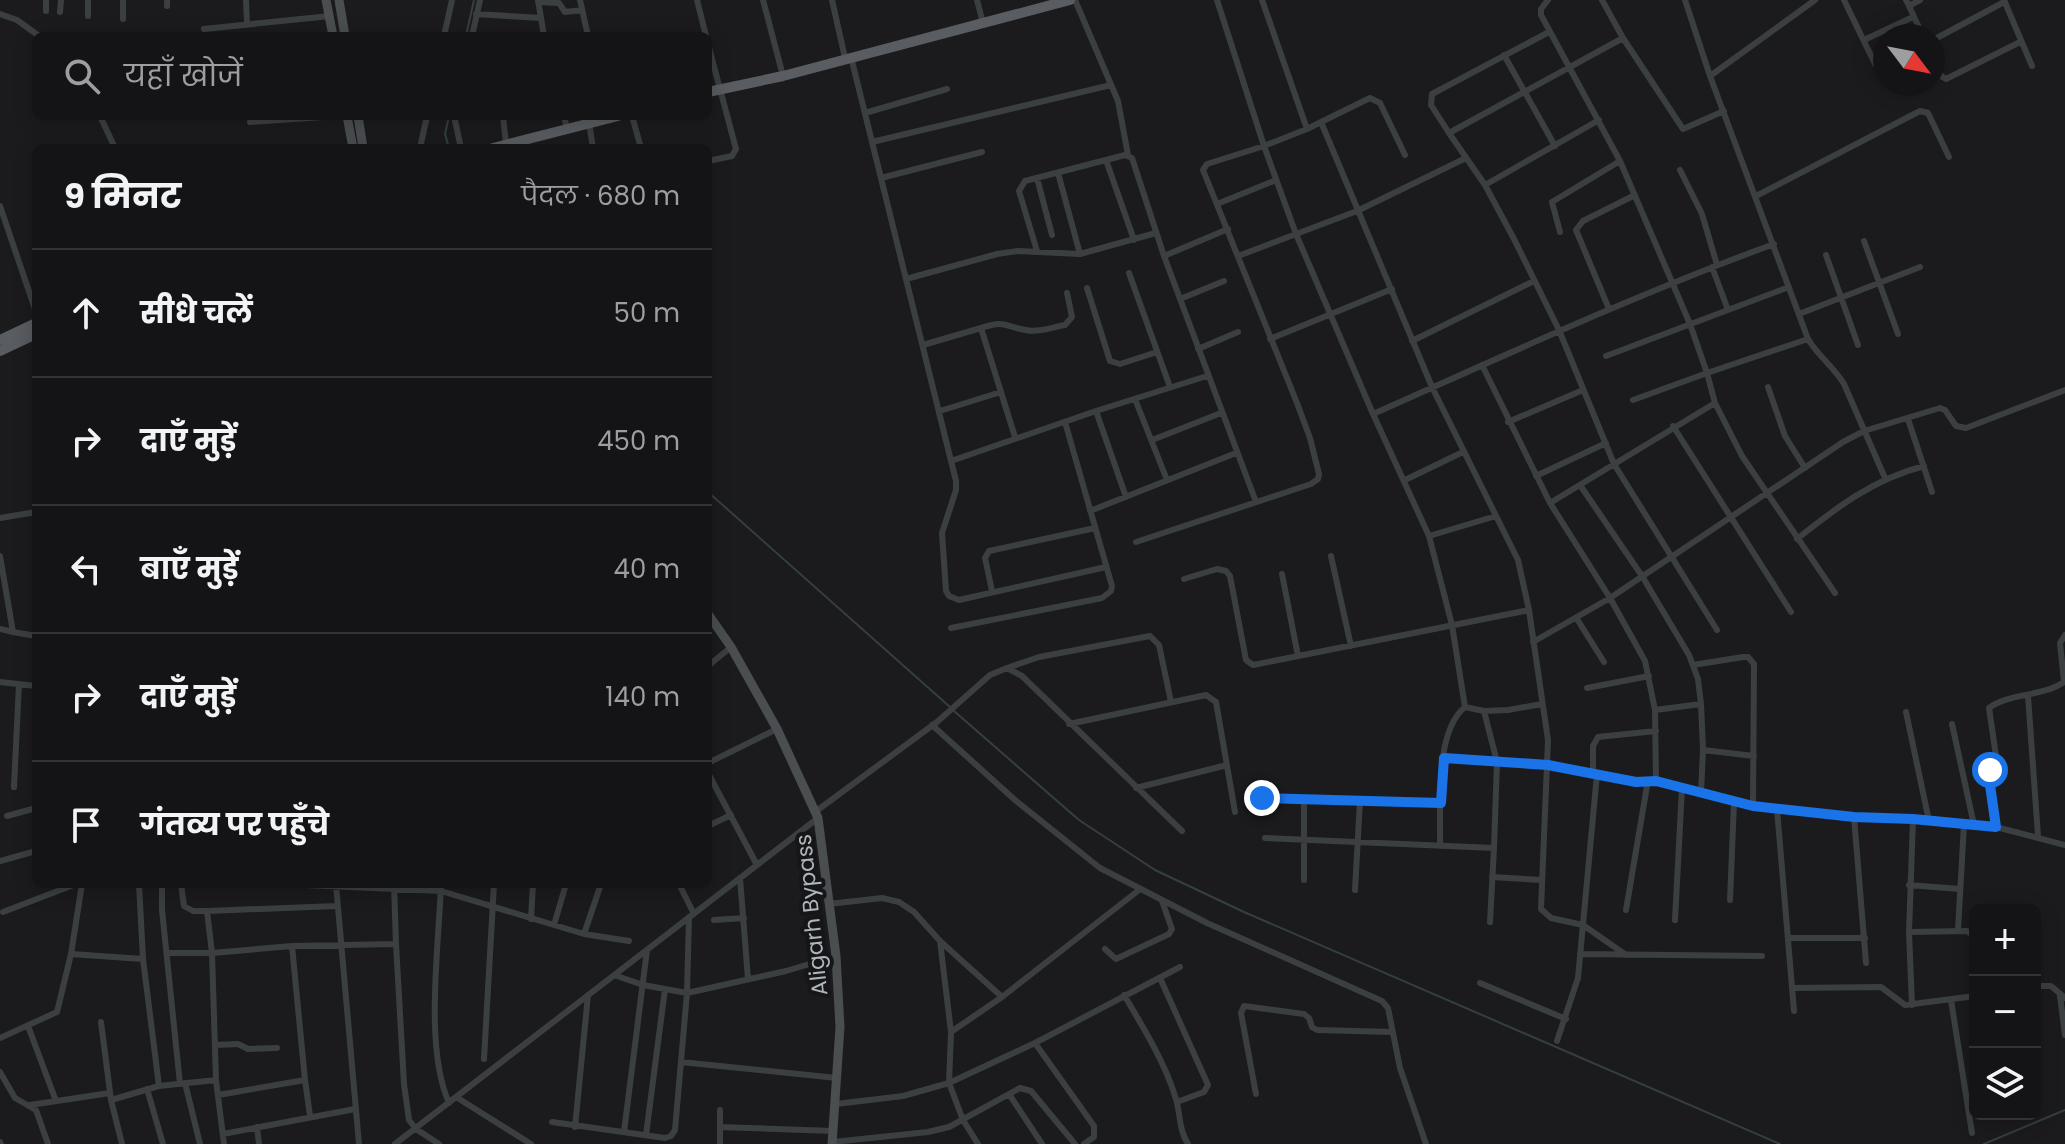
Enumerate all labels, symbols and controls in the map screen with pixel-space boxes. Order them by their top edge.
north arrow [1873,24,1945,96]
search box [32,32,712,120]
icon: search [60,54,104,98]
text: यहाँ खोजें [124,54,243,97]
text: 9 मिनट [64,172,182,220]
text: पैदल · 680 m [521,178,680,214]
icon: ahead [64,291,108,335]
text: सीधे चलें [140,291,253,334]
text: 50 m [614,295,680,331]
icon: right [64,419,108,463]
text: दाएँ मुड़ें [140,419,236,462]
text: 450 m [597,423,680,459]
icon: left [64,547,108,591]
text: बाएँ मुड़ें [140,547,238,590]
text: 40 m [614,551,680,587]
icon: right [64,675,108,719]
text: दाएँ मुड़ें [140,675,236,718]
text: 140 m [605,679,680,715]
route start [1972,752,2008,788]
route end [1244,780,1280,816]
icon: arrive [64,803,108,847]
text: गंतव्य पर पहुँचे [140,803,329,846]
street label: Aligarh Bypass [788,833,835,997]
map controls [1969,904,2041,1120]
button: + [1969,904,2041,976]
button: − [1969,976,2041,1048]
button: layers [1969,1048,2041,1120]

